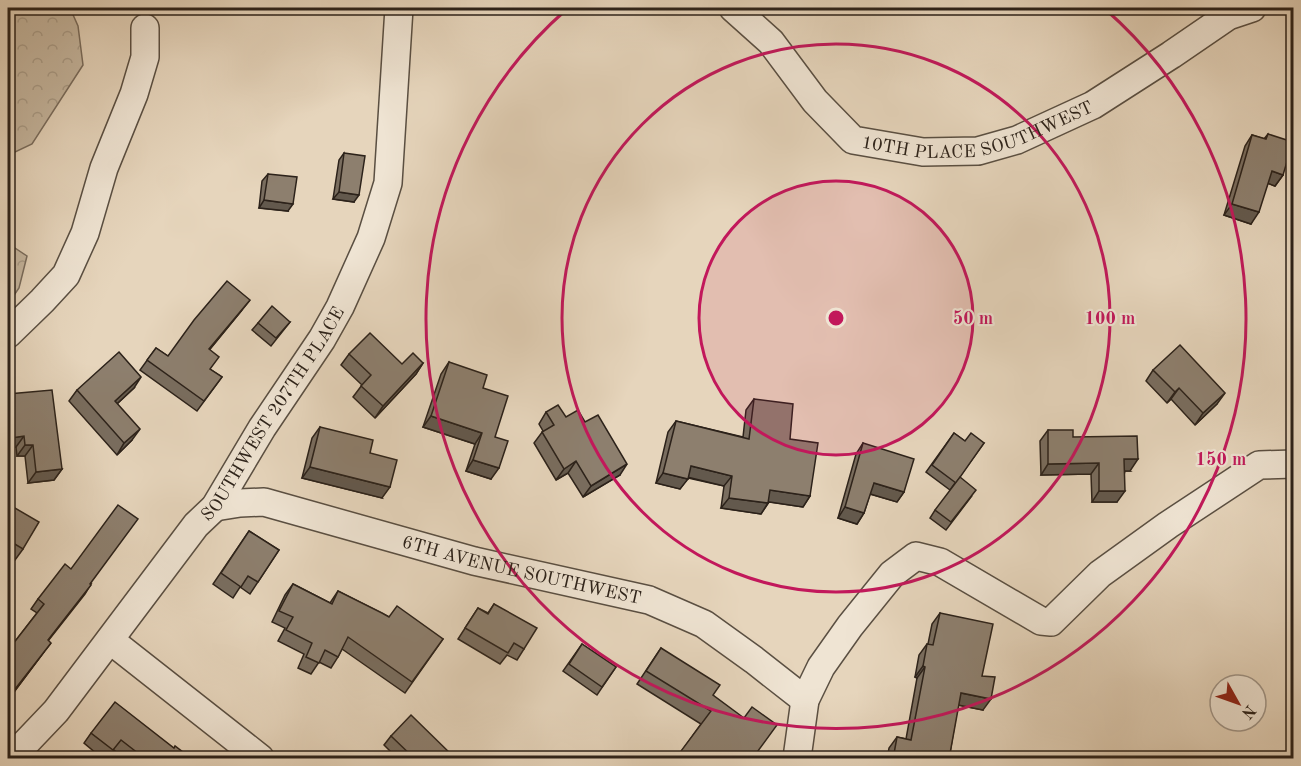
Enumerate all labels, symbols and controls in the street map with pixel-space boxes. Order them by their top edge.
street label: 10TH PLACE SOUTHWEST [860,98,1096,162]
street label: SOUTHWEST 207TH PLACE [198,304,348,525]
centre of rings [826,308,846,328]
text: 50 m [953,310,993,328]
text: 100 m [1085,310,1135,328]
text: 150 m [1196,451,1246,469]
street label: 6TH AVENUE SOUTHWEST [400,533,643,608]
north arrow [1208,673,1268,733]
text: N [1237,702,1258,722]

